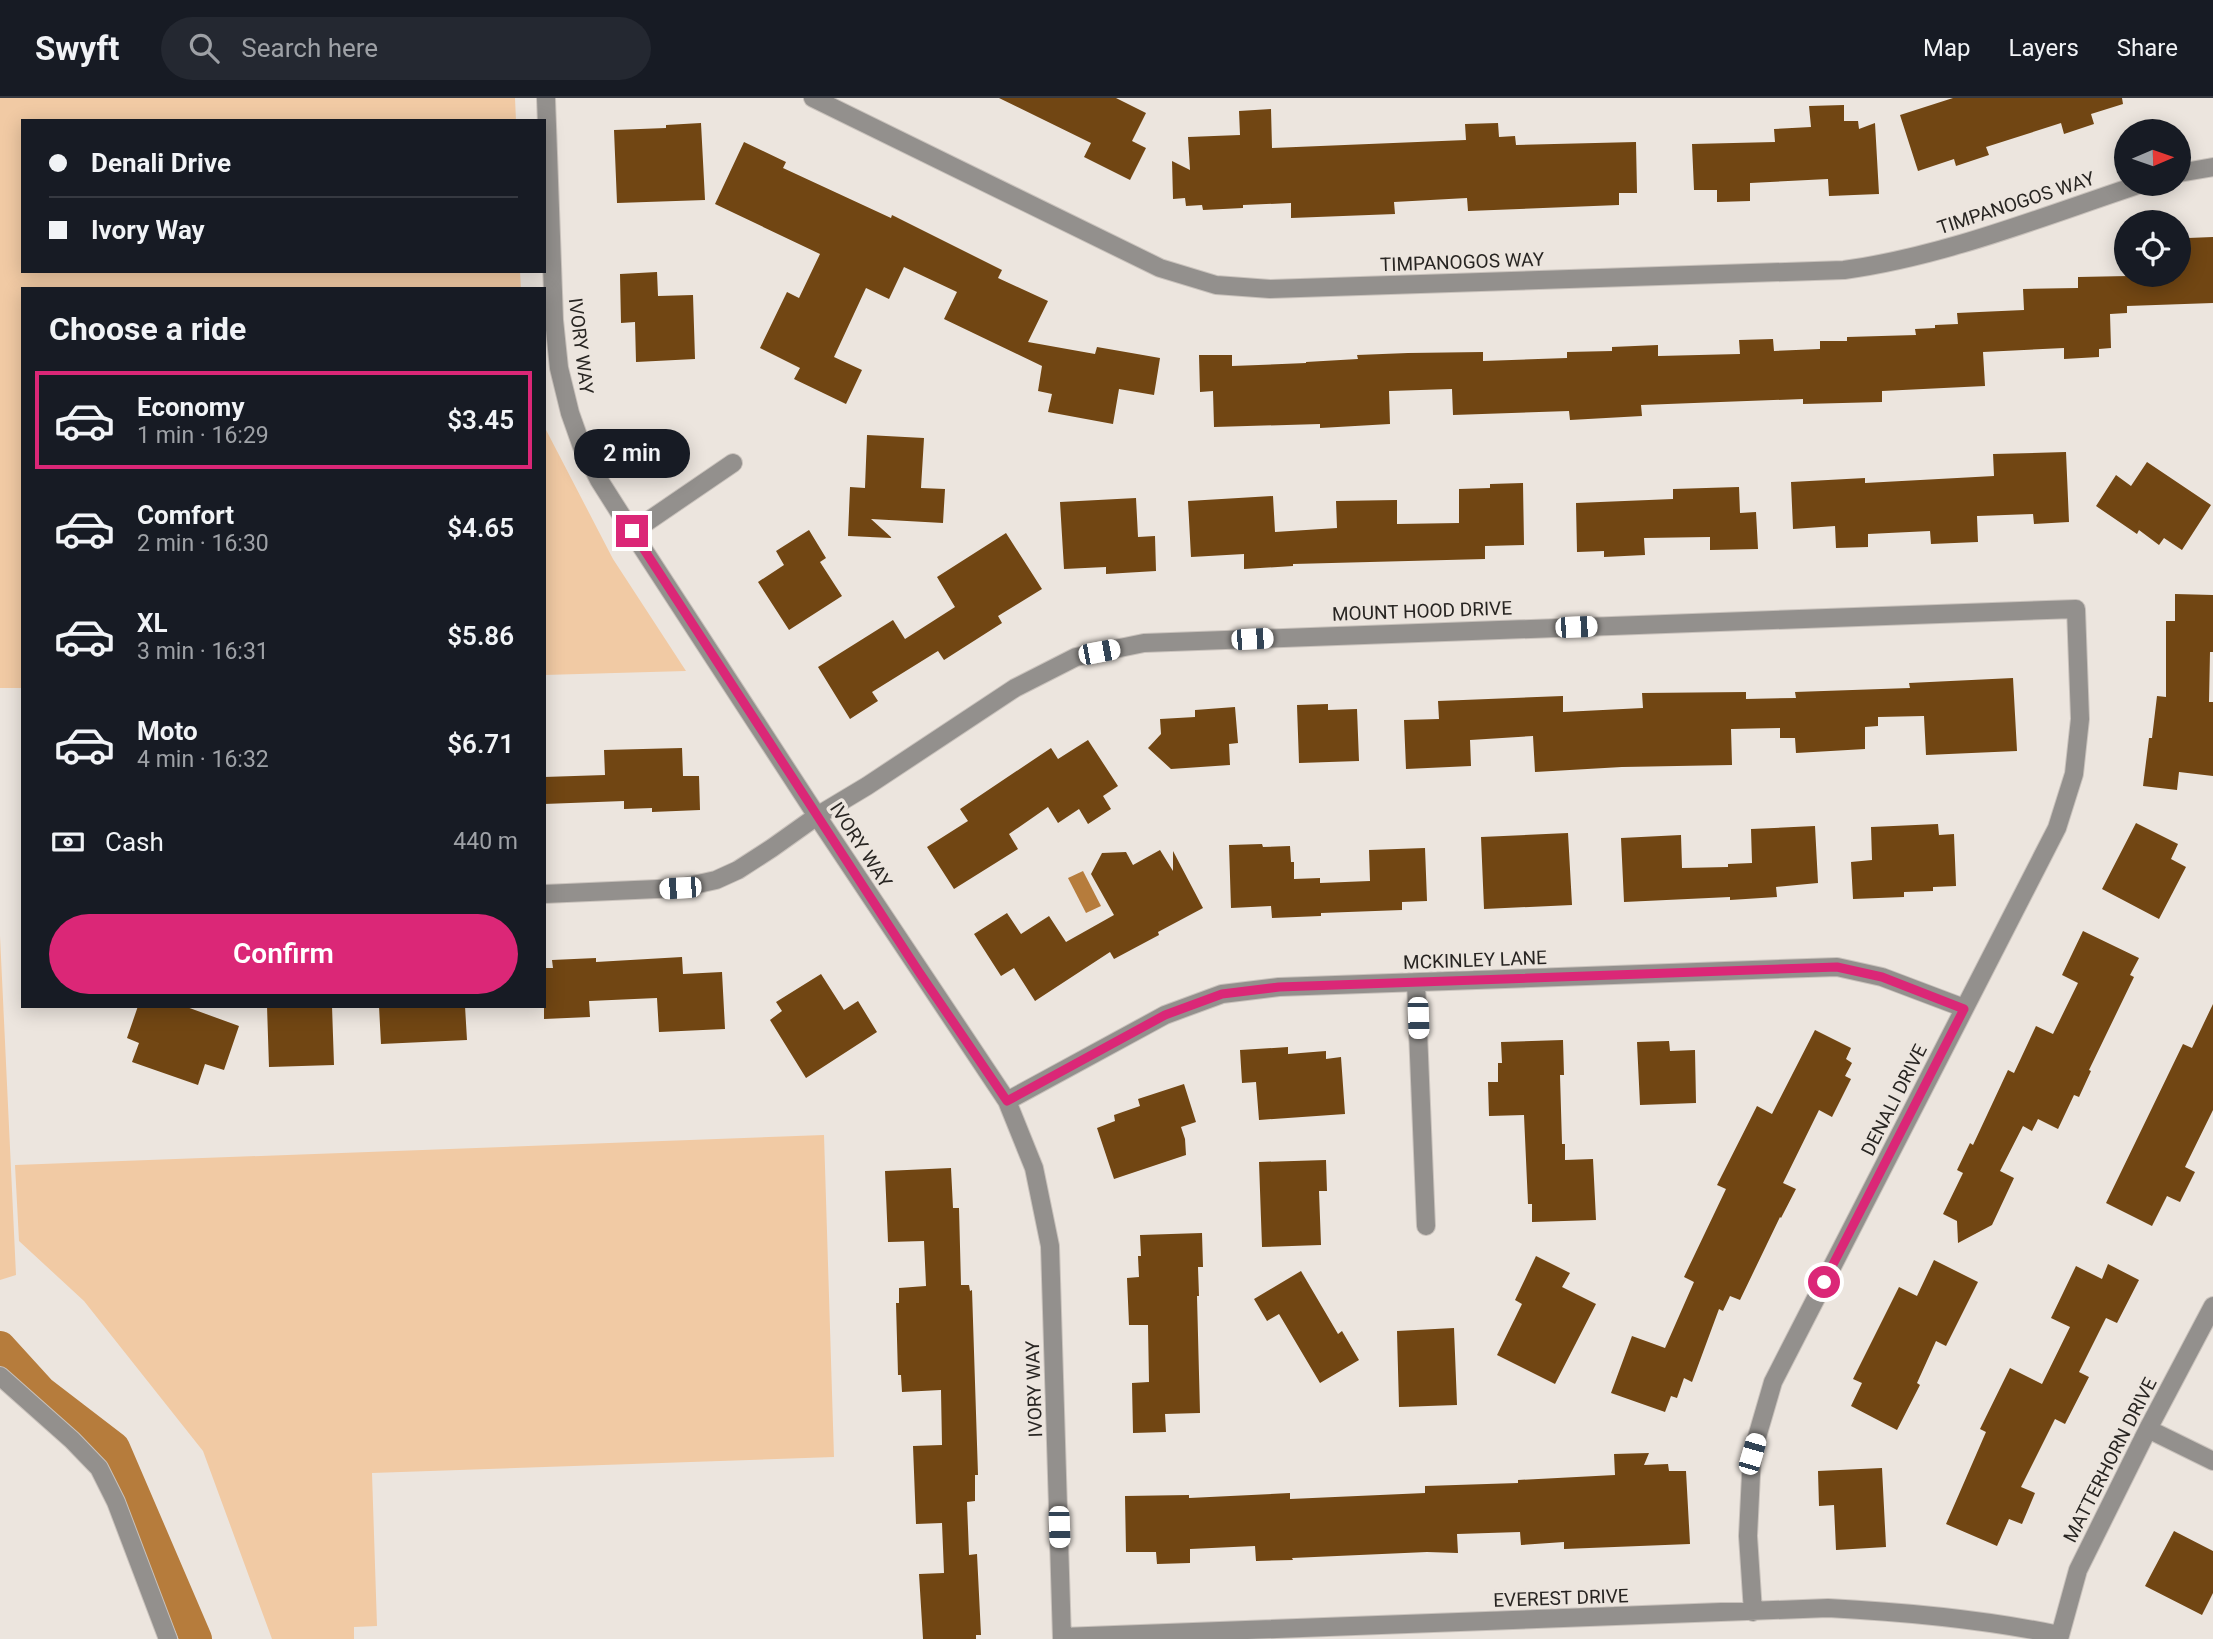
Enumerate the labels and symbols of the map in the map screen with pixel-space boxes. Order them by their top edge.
north arrow [2114,119,2191,196]
street label: TIMPANOGOS WAY [1934,167,2098,239]
street label: TIMPANOGOS WAY [1380,248,1545,276]
street label: IVORY WAY [564,296,598,396]
callout: 2 min [574,430,690,478]
route end [616,515,648,547]
street label: MOUNT HOOD DRIVE [1332,596,1513,626]
car [1555,616,1598,638]
car [1231,627,1274,651]
car [1077,638,1122,666]
street label: IVORY WAY [825,798,897,892]
car [659,876,702,900]
street label: MCKINLEY LANE [1403,946,1548,974]
car [1407,997,1430,1039]
street label: DENALI DRIVE [1856,1040,1932,1159]
route start [1808,1266,1840,1298]
street label: IVORY WAY [1021,1340,1047,1438]
street label: MATTERHORN DRIVE [2058,1373,2162,1546]
car [1737,1431,1768,1477]
car [1048,1506,1071,1548]
street label: EVEREST DRIVE [1493,1584,1629,1612]

